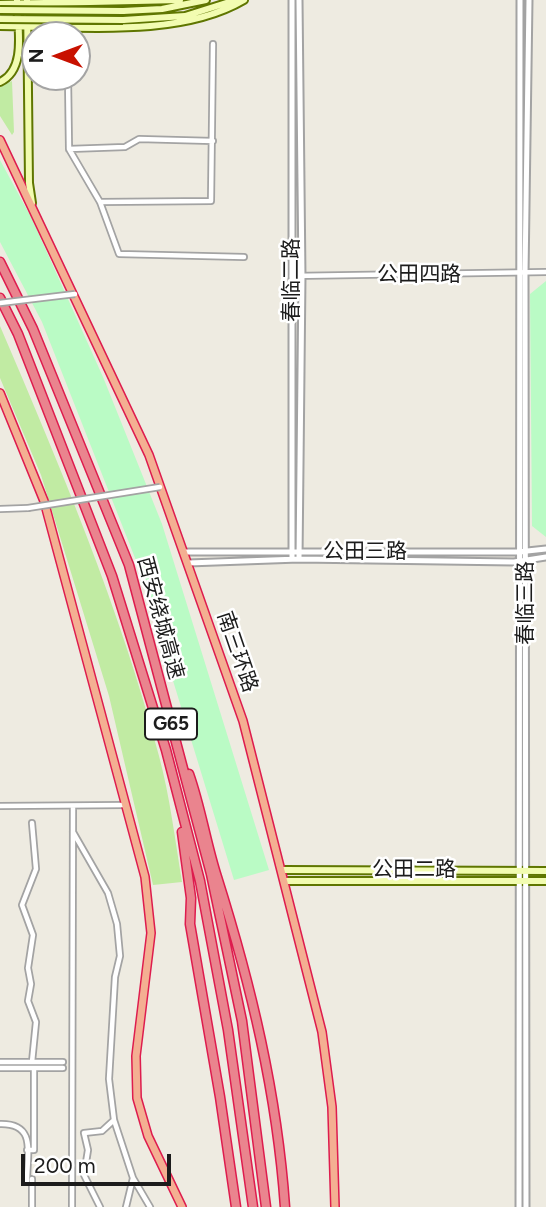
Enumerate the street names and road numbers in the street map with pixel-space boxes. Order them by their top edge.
street label: 春临二路 [279,238,305,322]
street label: 公田四路 [377,262,461,288]
street label: 公田三路 [323,539,407,565]
street label: 西安绕城高速 [132,554,188,682]
street label: 春临三路 [513,561,539,645]
street label: 南三环路 [211,608,263,696]
road number: G65 [145,708,197,740]
street label: 公田二路 [372,857,456,883]

